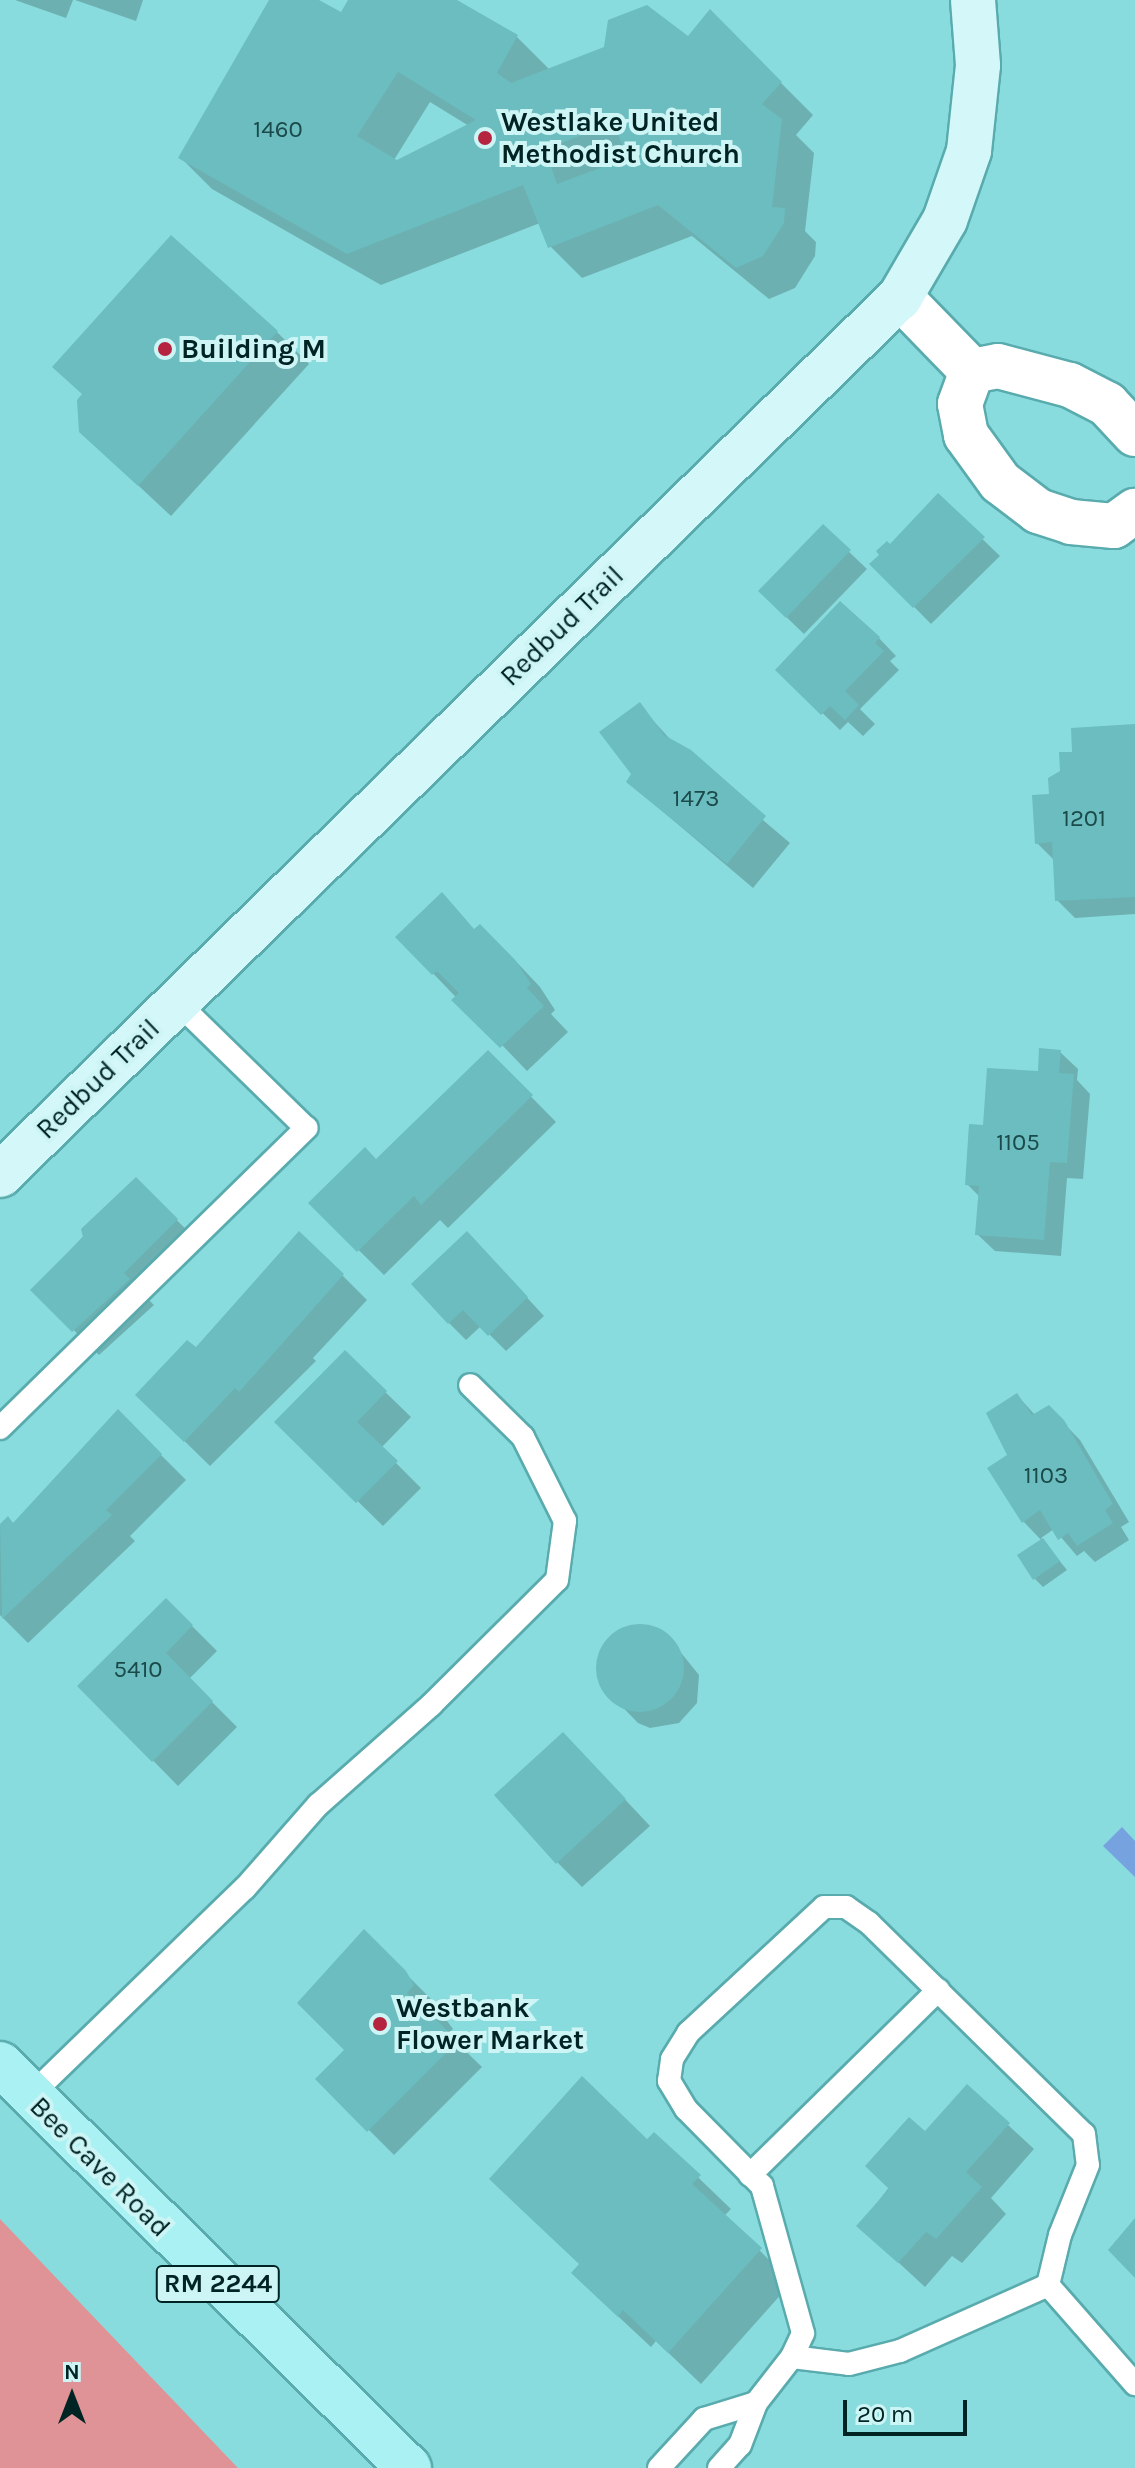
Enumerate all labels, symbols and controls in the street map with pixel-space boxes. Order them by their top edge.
place label: Westlake United Methodist Church [501,105,740,171]
house number: 1460 [253,116,303,144]
marker: Westlake United Methodist Church [476,129,494,147]
place label: Building M [181,332,326,366]
marker: Building M [156,340,174,358]
street label: Redbud Trail [493,559,631,693]
house number: 1473 [673,785,719,813]
house number: 1201 [1062,805,1106,833]
street label: Redbud Trail [29,1012,167,1146]
house number: 1105 [996,1129,1040,1157]
house number: 1103 [1024,1462,1068,1490]
house number: 5410 [113,1656,163,1684]
place label: Westbank Flower Market [396,1991,584,2057]
marker: Westbank Flower Market [371,2015,389,2033]
street label: Bee Cave Road [23,2090,177,2244]
road number: RM 2244 [154,2262,282,2306]
north arrow [32,2356,112,2436]
text: N [64,2359,80,2385]
scale bar [847,2384,971,2434]
text: 20 m [857,2400,913,2428]

